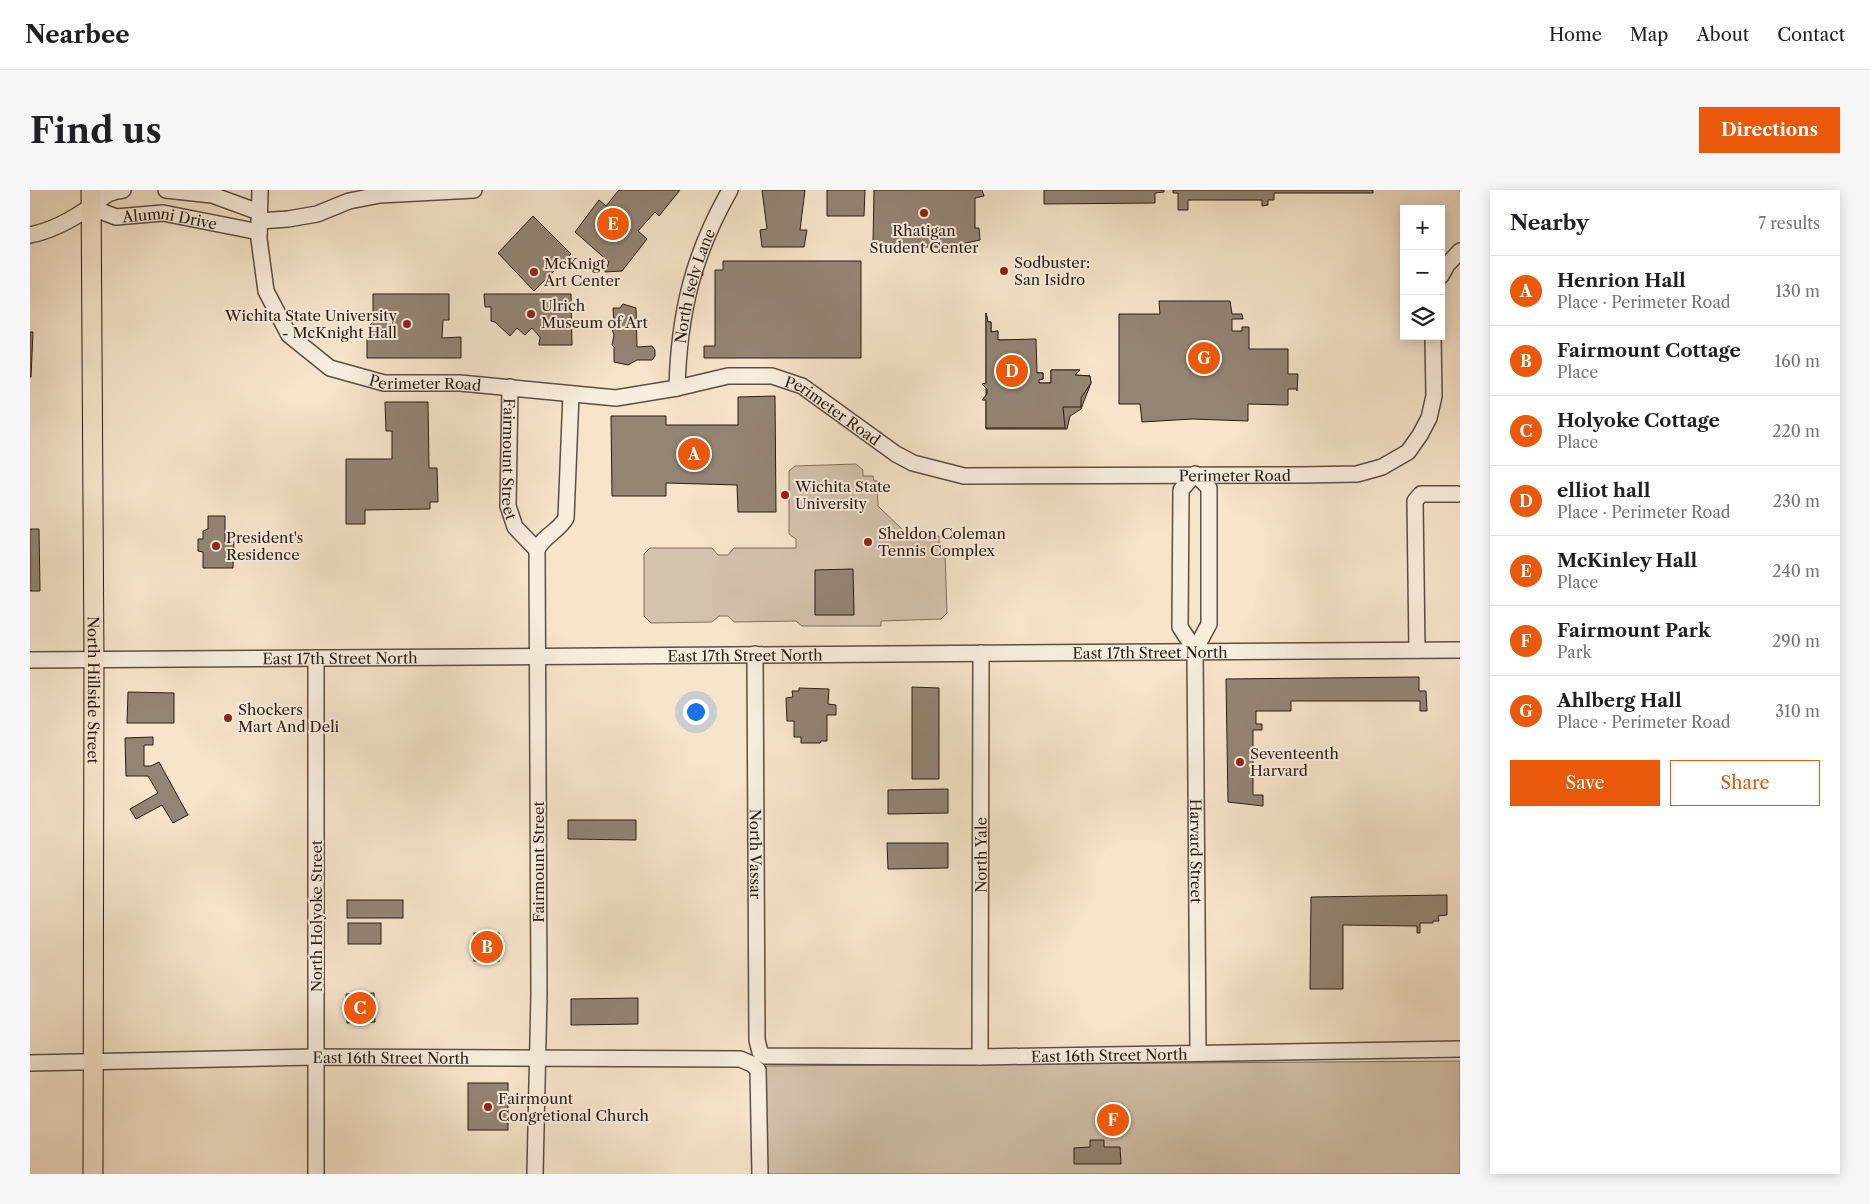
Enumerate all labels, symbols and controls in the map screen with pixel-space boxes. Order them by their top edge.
text: Nearbee [25,20,130,49]
text: Home [1549,24,1602,46]
text: Map [1630,24,1668,46]
text: About [1696,24,1749,46]
text: Contact [1777,24,1845,46]
button: Directions [1699,107,1840,153]
text: Find us [30,109,162,152]
street label: Alumni Drive [120,203,219,233]
pin: E [597,205,629,243]
map controls [1400,205,1445,340]
button: + [1400,205,1445,250]
marker: Rhatigan Student Center [918,207,930,219]
text: Nearby [1510,210,1589,235]
text: 7 results [1758,213,1820,233]
place label: Rhatigan Student Center [869,221,979,257]
street label: North Isely Lane [670,226,719,344]
button: − [1400,250,1445,295]
place label: Sodbuster: San Isidro [1014,253,1090,289]
place label: McKnigt Art Center [543,254,621,290]
marker: Sodbuster: San Isidro [998,265,1010,277]
marker: McKnigt Art Center [528,266,540,278]
text: Henrion Hall [1557,269,1686,292]
text: A [1520,281,1532,301]
text: 130 m [1775,281,1820,301]
text: Place · Perimeter Road [1557,292,1731,312]
button: layers [1400,295,1445,340]
place label: Ulrich Museum of Art [541,296,649,332]
place label: Wichita State University - McKnight Hall [224,306,398,342]
marker: Ulrich Museum of Art [525,308,537,320]
marker: Wichita State University - McKnight Hall [401,318,413,330]
pin: G [1188,339,1220,377]
text: Fairmount Cottage [1557,339,1741,362]
text: B [1520,351,1532,371]
text: 160 m [1775,351,1820,371]
pin: D [996,352,1028,390]
text: Place [1557,362,1598,382]
street label: Perimeter Road [367,370,482,394]
street label: Perimeter Road [782,371,884,449]
street label: Fairmount Street [498,398,522,523]
text: Holyoke Cottage [1557,409,1720,432]
text: C [1520,421,1532,441]
text: 220 m [1772,421,1820,441]
text: Place [1557,432,1598,452]
pin: A [678,435,710,473]
street label: Perimeter Road [1179,466,1291,485]
place label: Wichita State University [794,477,891,513]
text: elliot hall [1557,479,1650,502]
marker: Wichita State University [779,489,791,501]
text: D [1519,491,1533,511]
text: 230 m [1773,491,1820,511]
text: Place · Perimeter Road [1557,502,1731,522]
place label: Sheldon Coleman Tennis Complex [878,524,1006,560]
place label: President's Residence [226,528,303,564]
marker: Sheldon Coleman Tennis Complex [862,536,874,548]
marker: President's Residence [210,540,222,552]
text: McKinley Hall [1557,549,1697,572]
text: E [1520,561,1532,581]
text: 240 m [1772,561,1820,581]
text: Place [1557,572,1598,592]
street label: North Hillside Street [84,616,104,765]
text: Fairmount Park [1557,619,1711,642]
text: F [1521,631,1531,651]
text: 290 m [1772,631,1820,651]
street label: East 17th Street North [1072,642,1228,662]
text: Park [1557,642,1592,662]
street label: East 17th Street North [667,645,823,665]
street label: East 17th Street North [262,648,418,668]
text: Ahlberg Hall [1557,689,1682,712]
your location [683,699,709,725]
place label: Shockers Mart And Deli [238,700,340,736]
text: G [1519,701,1533,721]
text: 310 m [1775,701,1820,721]
marker: Shockers Mart And Deli [222,712,234,724]
text: Place · Perimeter Road [1557,712,1731,732]
place label: Seventeenth Harvard [1250,744,1339,780]
marker: Seventeenth Harvard [1234,756,1246,768]
button: Save [1510,760,1660,806]
button: Share [1670,760,1820,806]
street label: Harvard Street [1187,799,1206,904]
street label: Fairmount Street [529,801,548,923]
street label: North Vassar [746,809,766,900]
street label: North Yale [971,817,990,893]
street label: North Holyoke Street [307,839,326,992]
pin: B [471,928,503,966]
pin: C [344,989,376,1027]
street label: East 16th Street North [1031,1044,1188,1066]
street label: East 16th Street North [313,1047,470,1067]
place label: Fairmount Congretional Church [498,1089,650,1125]
marker: Fairmount Congretional Church [482,1101,494,1113]
pin: F [1097,1101,1129,1139]

